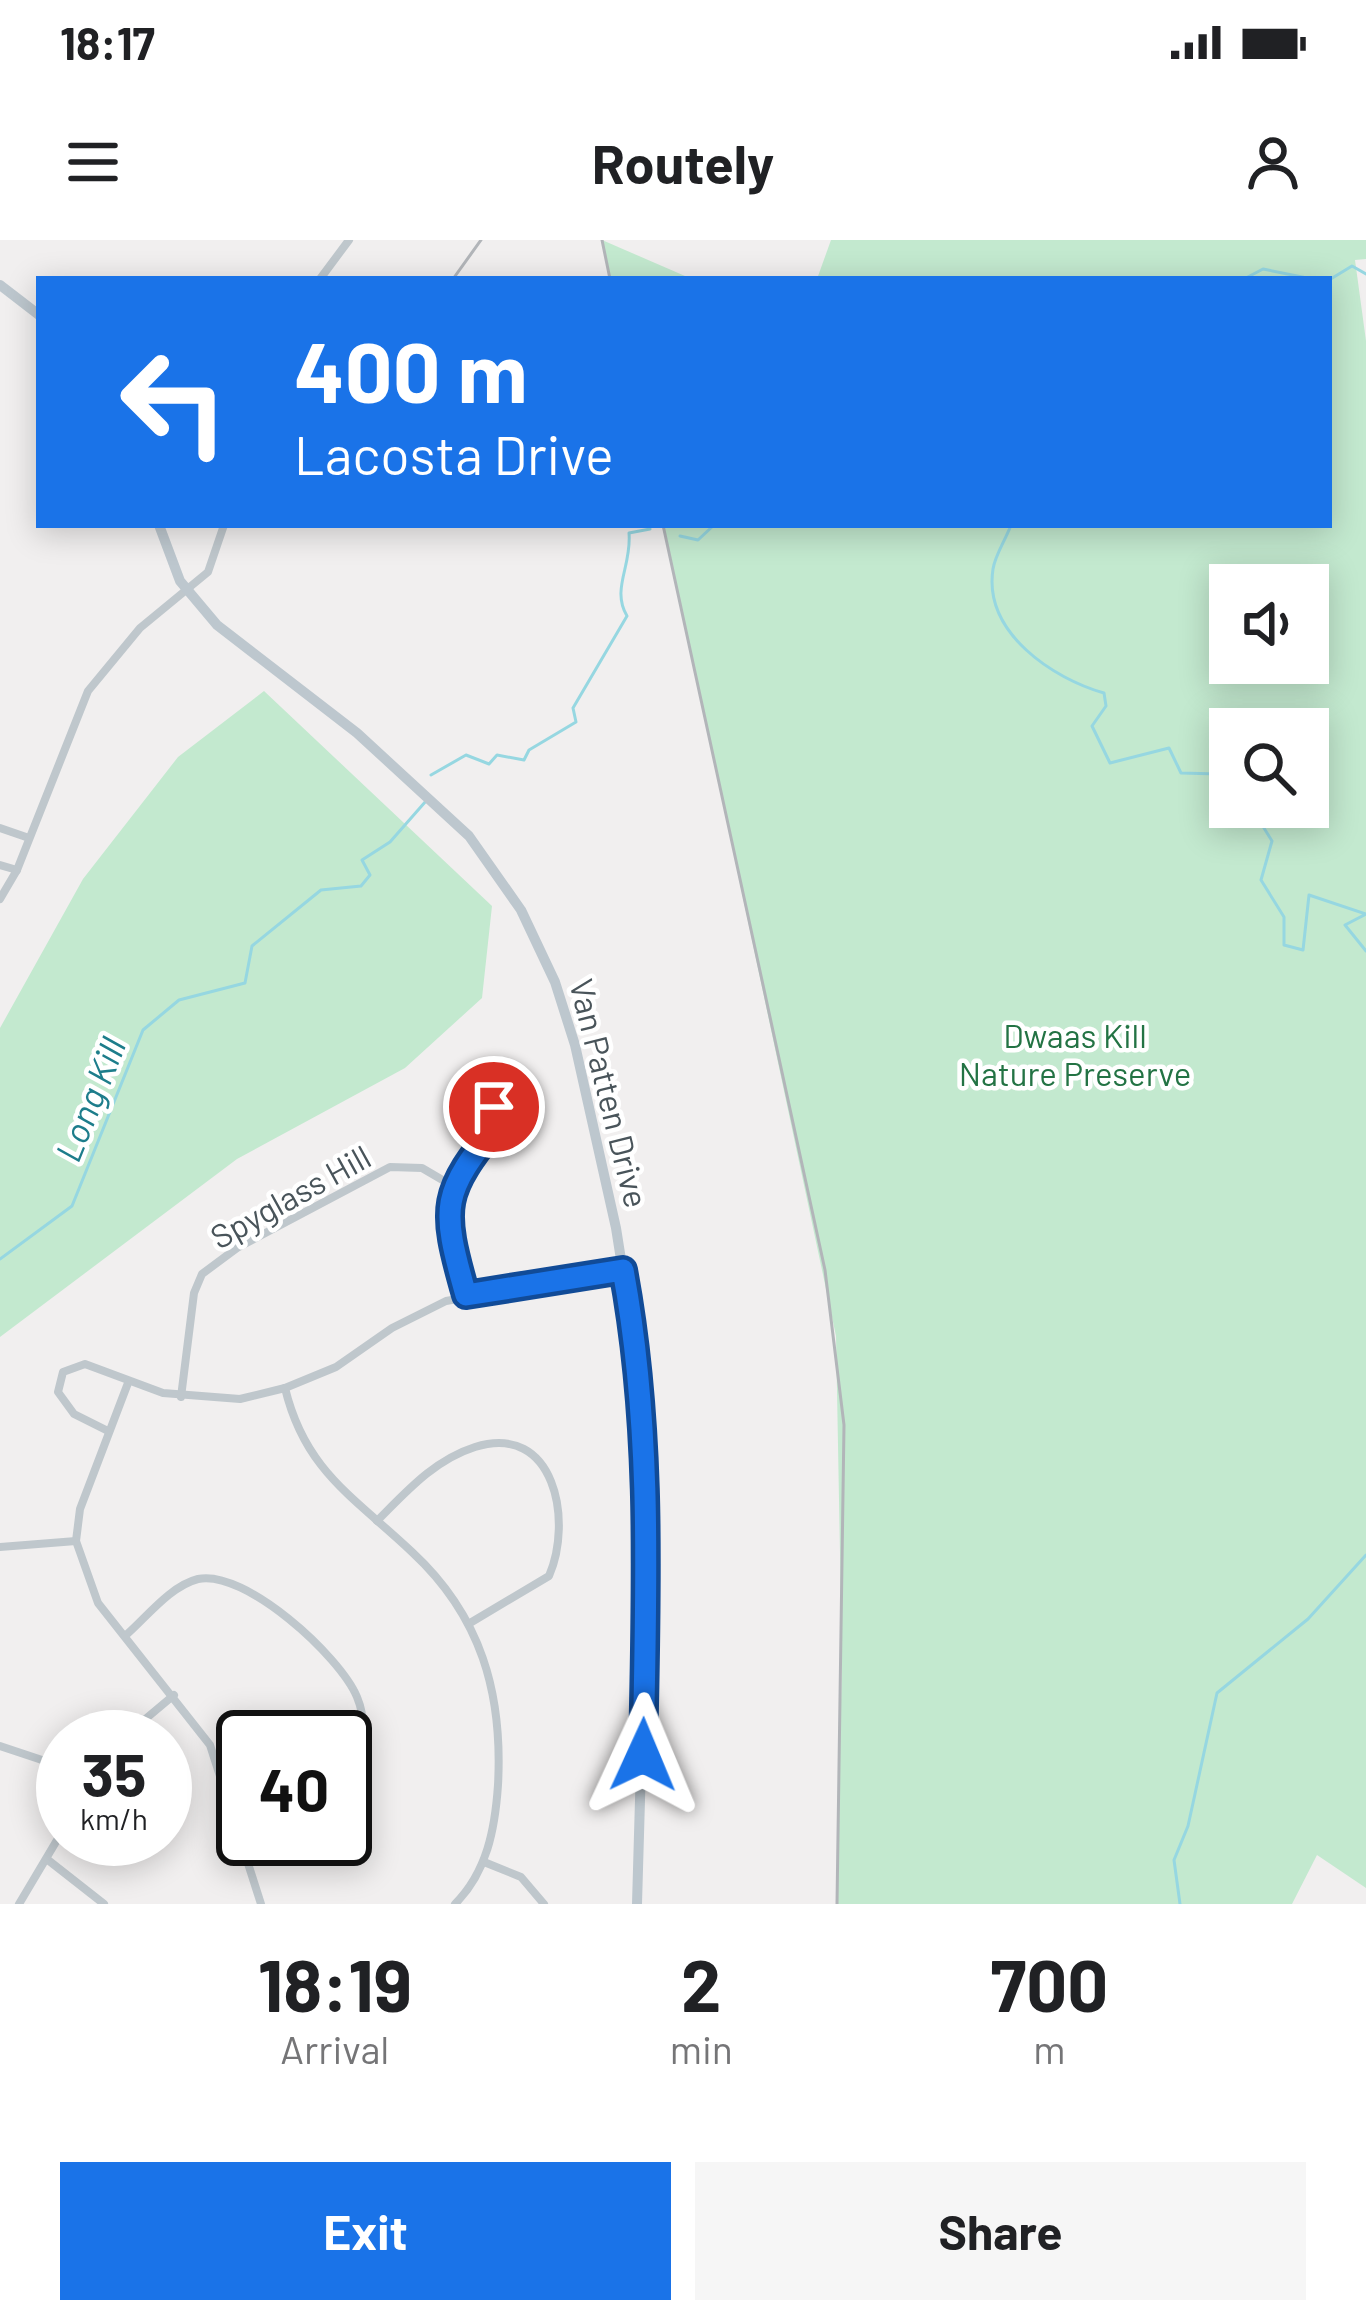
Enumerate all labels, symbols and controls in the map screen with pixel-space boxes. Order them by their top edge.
text: 18:17 [60,15,155,69]
icon: menu [60,129,126,195]
icon: person [1240,129,1306,195]
text: Routely [592,130,774,195]
text: 400 m [294,319,528,420]
icon: left [96,324,252,480]
text: Lacosta Drive [294,421,614,486]
map controls [1209,564,1329,828]
button: sound [1209,564,1329,684]
button: search [1209,708,1329,828]
street label: Van Patten Drive [562,974,658,1212]
park label: Dwaas Kill Nature Preserve [959,1015,1191,1093]
water label: Long Kill [45,1031,133,1167]
pin [443,1056,545,1158]
icon: arrive [461,1074,527,1140]
street label: Spyglass Hill [203,1136,377,1256]
position arrow [580,1692,706,1818]
speed limit sign: 40 [216,1710,372,1866]
text: 35 [82,1737,146,1809]
text: km/h [80,1800,148,1836]
text: 18:19 [258,1940,412,2026]
text: 2 [681,1940,721,2026]
text: 700 [991,1940,1108,2026]
text: Arrival [280,2025,389,2072]
text: min [670,2025,733,2072]
text: m [1033,2025,1066,2072]
button: Exit [60,2162,671,2300]
button: Share [695,2162,1306,2300]

